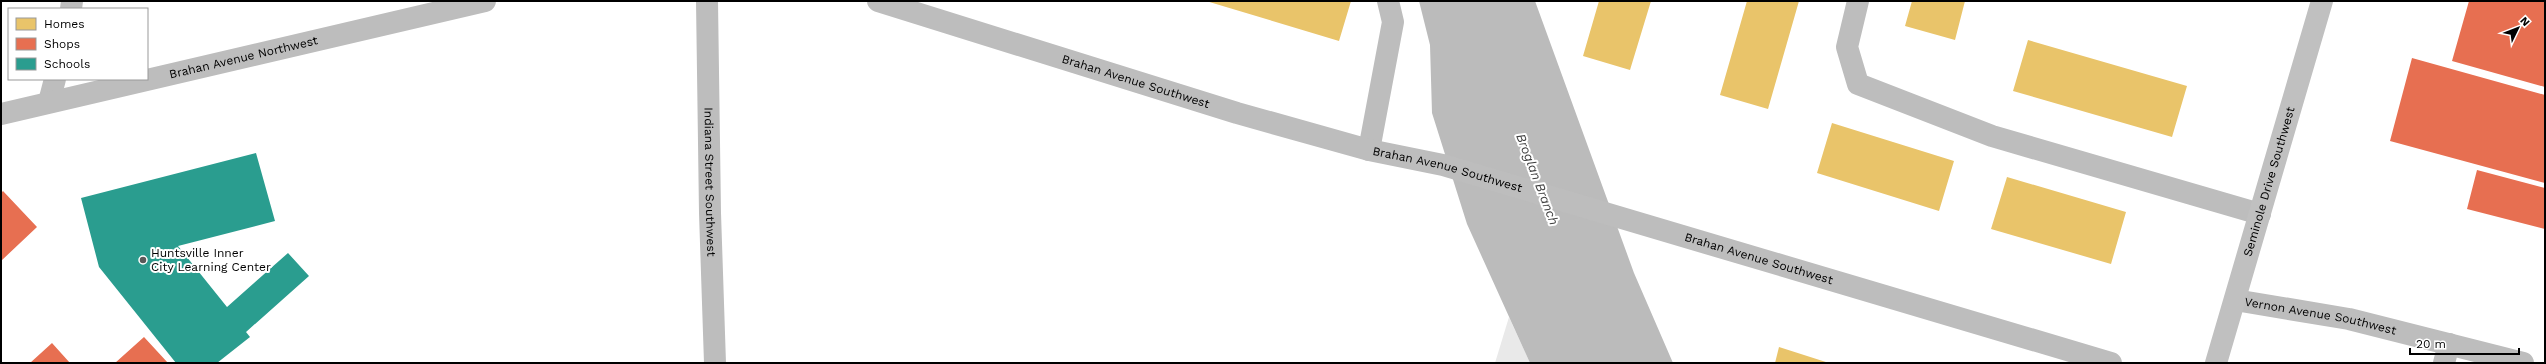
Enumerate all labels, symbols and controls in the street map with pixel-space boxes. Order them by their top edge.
legend [8,8,148,80]
north arrow [2498,8,2538,48]
text: N [2517,14,2532,29]
text: Homes [44,17,85,31]
street label: Brahan Avenue Northwest [168,33,319,82]
text: Shops [44,37,80,51]
street label: Brahan Avenue Southwest [1060,52,1211,111]
text: Schools [44,57,90,71]
street label: Seminole Drive Southwest [2241,105,2298,258]
street label: Indiana Street Southwest [702,107,718,257]
water label: Broglan Branch [1513,131,1562,227]
street label: Brahan Avenue Southwest [1371,144,1524,195]
street label: Brahan Avenue Southwest [1683,230,1835,287]
place label: Huntsville Inner City Learning Center [151,246,271,274]
marker: Huntsville Inner City Learning Center [138,255,148,265]
street label: Vernon Avenue Southwest [2244,295,2398,338]
scale bar [2410,330,2519,356]
text: 20 m [2416,337,2446,351]

